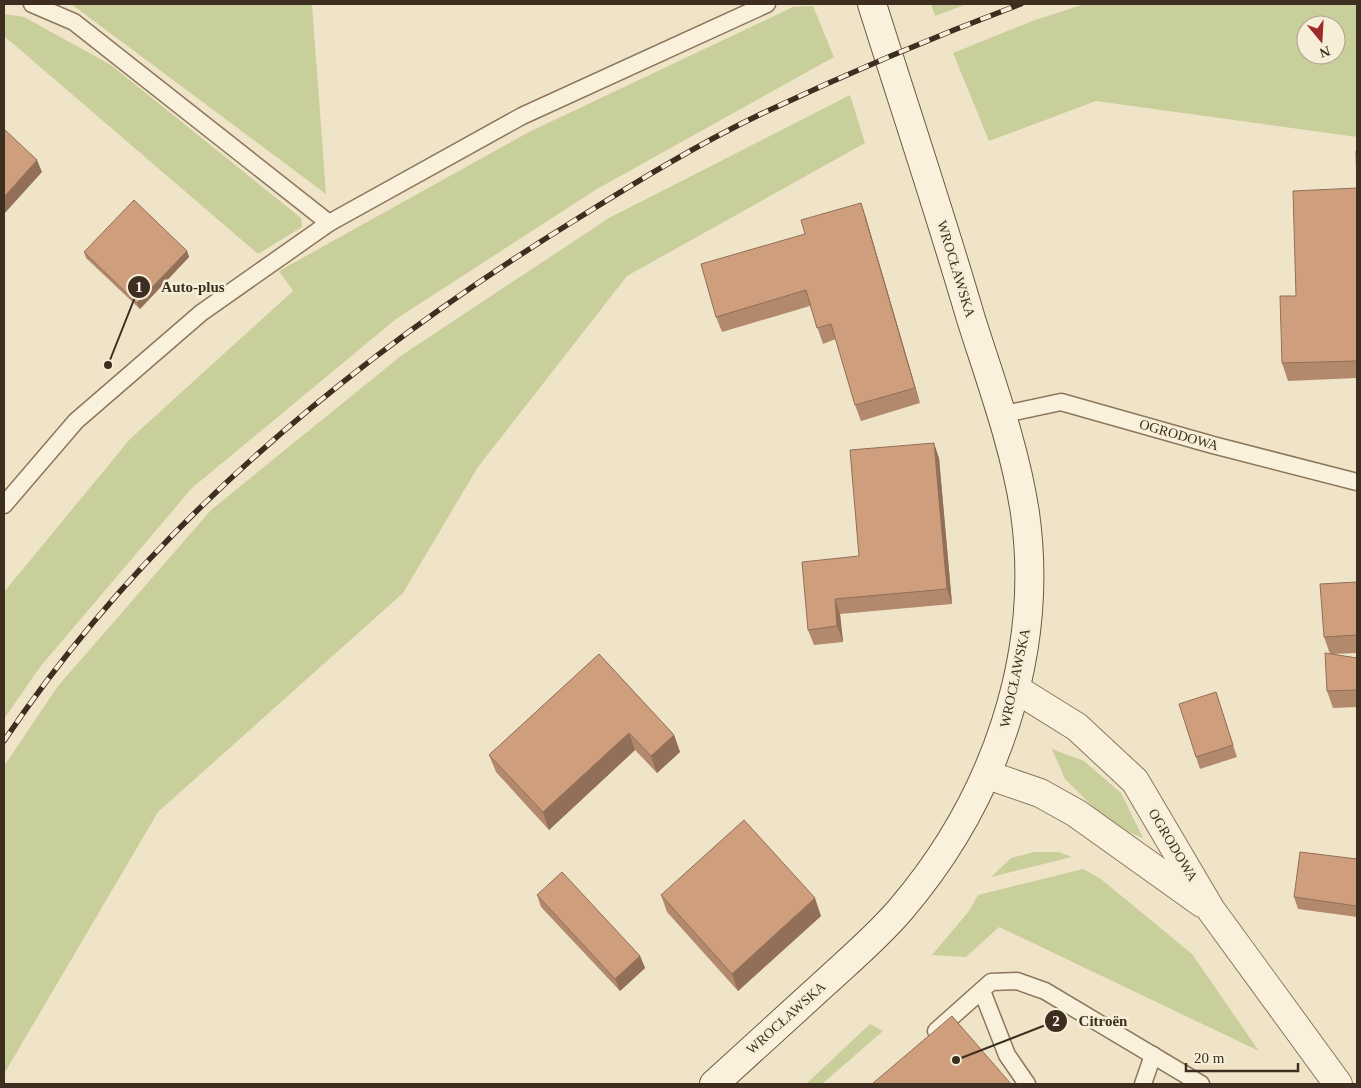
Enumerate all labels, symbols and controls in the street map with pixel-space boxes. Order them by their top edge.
north arrow [1296,15,1346,65]
text: N [1318,43,1332,61]
street label: WROCŁAWSKA [934,219,978,320]
callout: Auto-plus [127,272,235,302]
text: 1 [135,279,143,295]
text: Auto-plus [161,279,225,295]
street label: OGRODOWA [1138,417,1221,454]
street label: WROCŁAWSKA [997,626,1033,729]
street label: OGRODOWA [1146,806,1201,885]
street label: WROCŁAWSKA [744,978,829,1057]
callout: Citroën [1043,1006,1137,1036]
text: 2 [1052,1013,1060,1029]
text: Citroën [1079,1013,1128,1029]
scale bar [1186,1040,1298,1072]
text: 20 m [1194,1050,1225,1066]

